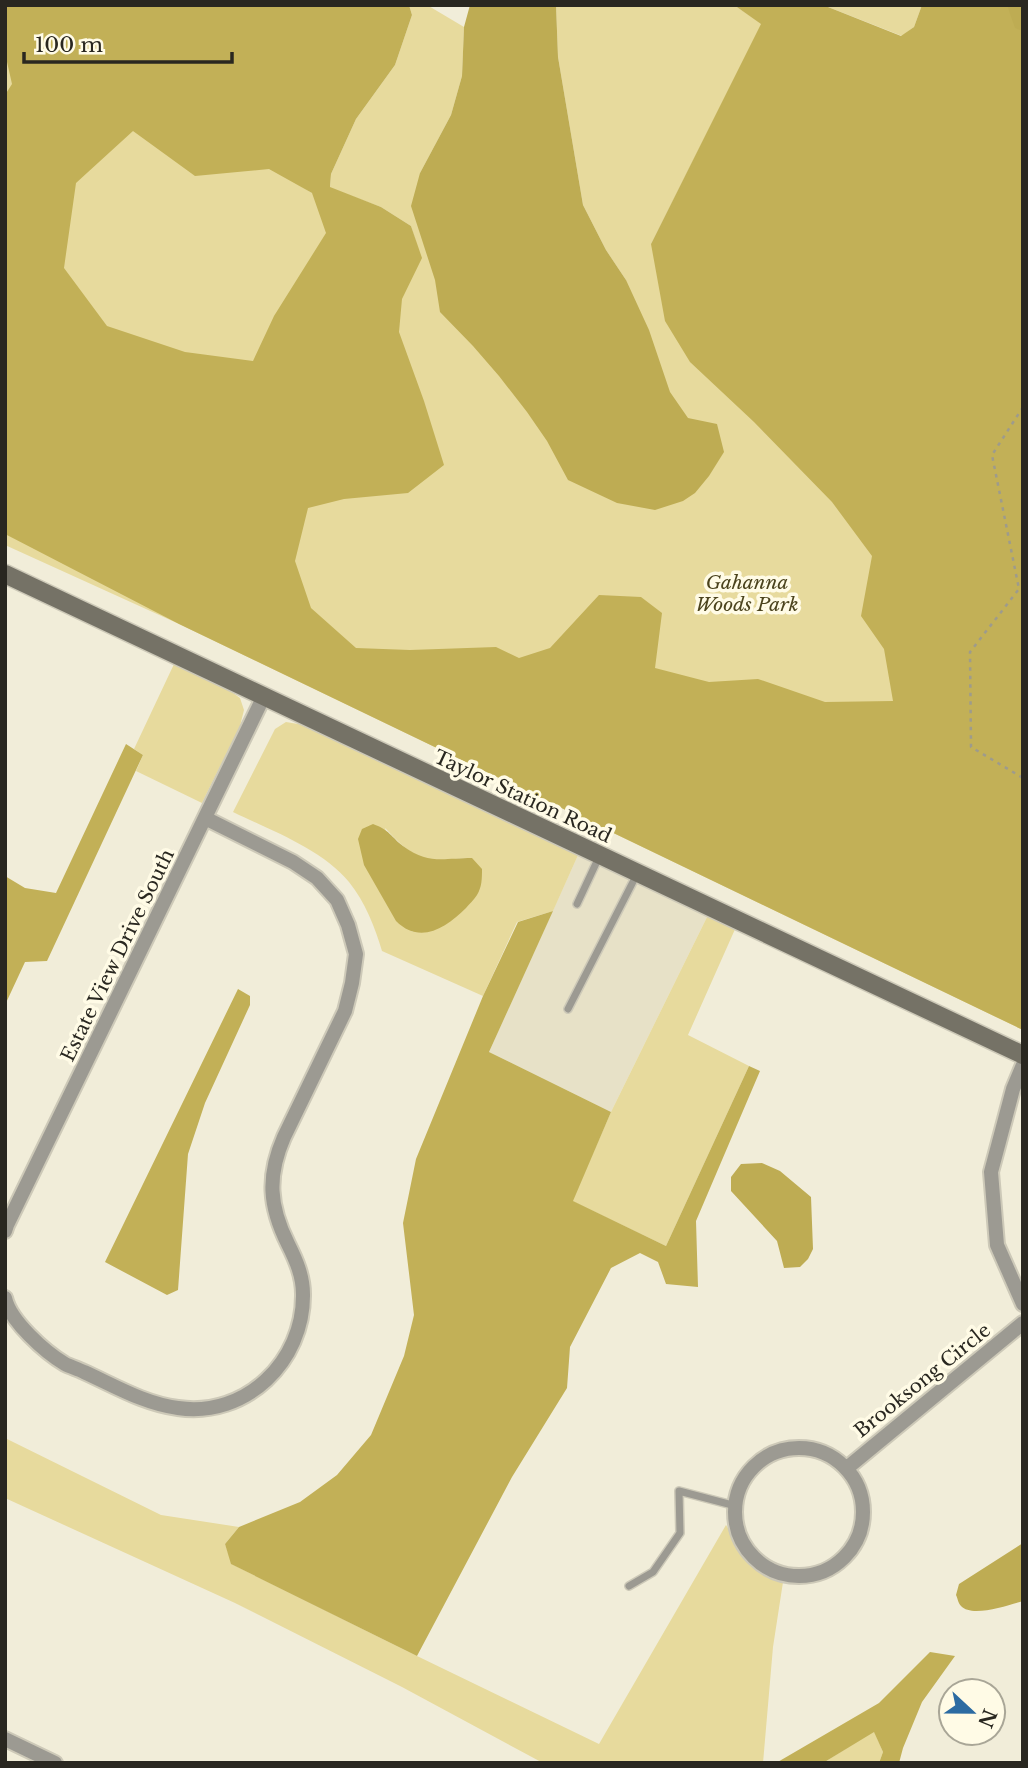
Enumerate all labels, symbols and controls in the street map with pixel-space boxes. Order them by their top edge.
scale bar [24,21,233,65]
text: 100 m [35,32,103,58]
park label: Gahanna Woods Park [695,571,799,616]
street label: Taylor Station Road [430,745,615,848]
street label: Estate View Drive South [56,845,179,1065]
street label: Brooksong Circle [850,1318,995,1442]
north arrow [937,1677,1007,1747]
text: N [973,1706,1001,1731]

